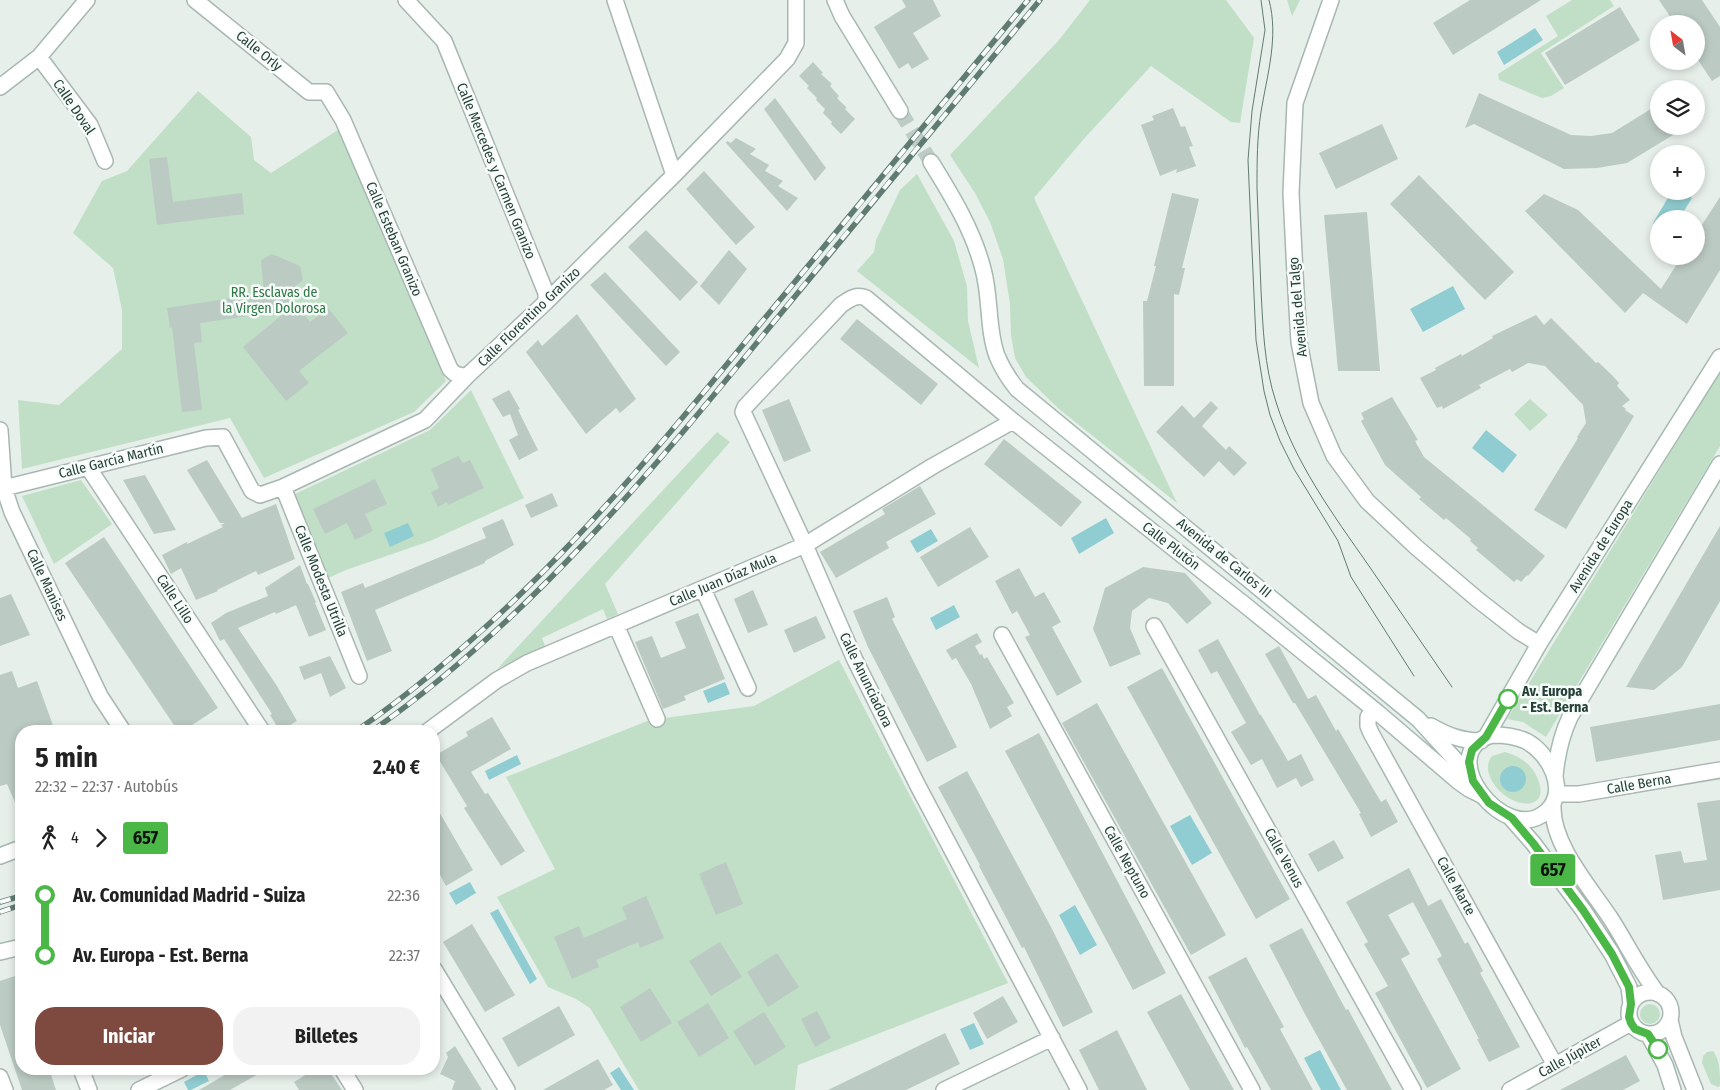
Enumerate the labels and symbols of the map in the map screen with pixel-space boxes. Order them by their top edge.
north arrow [1650,15,1705,70]
street label: Calle Orly [232,27,286,75]
street label: Calle Doval [49,76,99,138]
street label: Calle Mercedes y Carmen Granizo [453,80,539,262]
street label: Calle Esteban Granizo [362,179,426,299]
street label: Avenida del Talgo [1285,256,1311,358]
street label: Calle Florentino Granizo [474,264,584,370]
park label: RR. Esclavas de la Virgen Dolorosa [222,284,326,317]
street label: Calle García Martín [57,440,165,482]
street label: Avenida de Europa [1566,496,1636,596]
street label: Avenida de Carlos III [1173,515,1275,601]
street label: Calle Plutón [1139,518,1203,574]
street label: Calle Modesta Utrilla [291,523,351,639]
street label: Calle Manises [23,546,71,624]
street label: Calle Juan Díaz Mula [667,550,779,610]
street label: Calle Lillo [153,571,197,627]
street label: Calle Anunciadora [836,630,896,730]
place label: Av. Europa - Est. Berna [1521,683,1588,716]
marker: Av. Europa - Est. Berna [1498,689,1518,709]
street label: Calle Berna [1606,770,1673,798]
street label: Calle Neptuno [1100,823,1154,901]
street label: Calle Venus [1261,825,1307,891]
street label: Calle Marte [1433,854,1479,918]
line badge: 657 [1524,854,1582,886]
street label: Calle Júpiter [1535,1033,1605,1081]
unlabelled marker [1648,1039,1668,1059]

